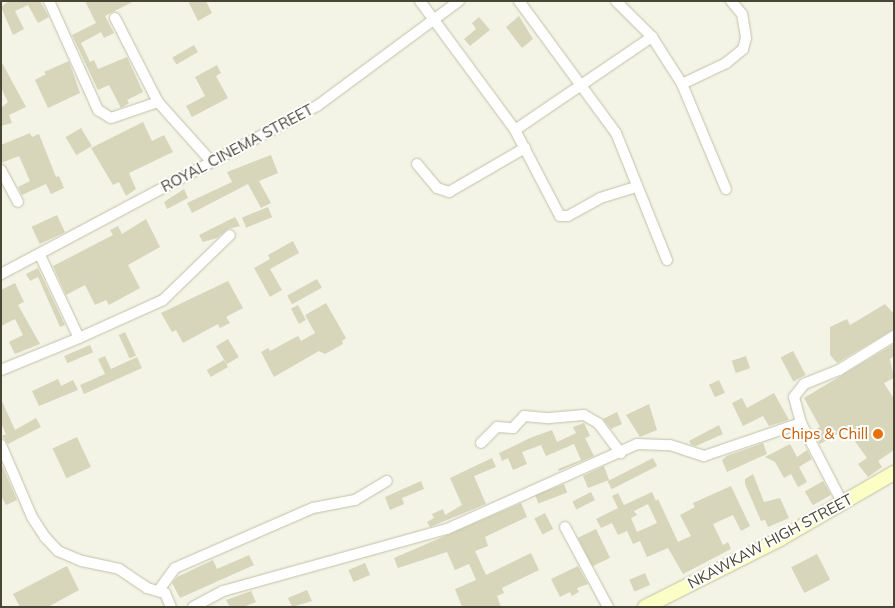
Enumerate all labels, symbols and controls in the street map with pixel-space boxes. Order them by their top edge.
street label: ROYAL CINEMA STREET [158,100,316,196]
place label: Chips & Chill [781,425,868,443]
marker: Chips & Chill [872,428,884,440]
street label: NKAWKAW HIGH STREET [685,490,855,592]

